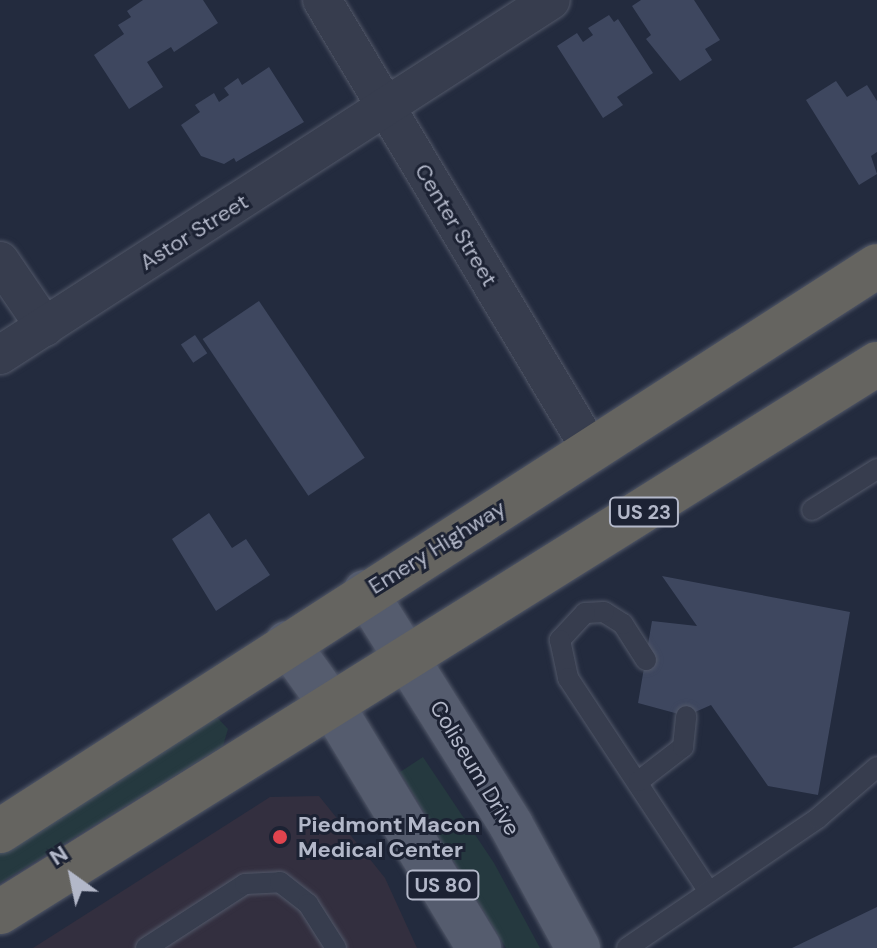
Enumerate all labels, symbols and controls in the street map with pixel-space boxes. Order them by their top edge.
street label: Center Street [409,159,503,291]
street label: Astor Street [135,188,253,276]
street label: Emery Highway [364,494,510,600]
road number: US 23 [608,496,680,528]
street label: Coliseum Drive [424,696,526,840]
place label: Piedmont Macon Medical Center [298,811,480,862]
marker: Piedmont Macon Medical Center [269,826,291,848]
north arrow [32,836,112,916]
text: N [44,839,73,872]
road number: US 80 [405,869,481,901]

